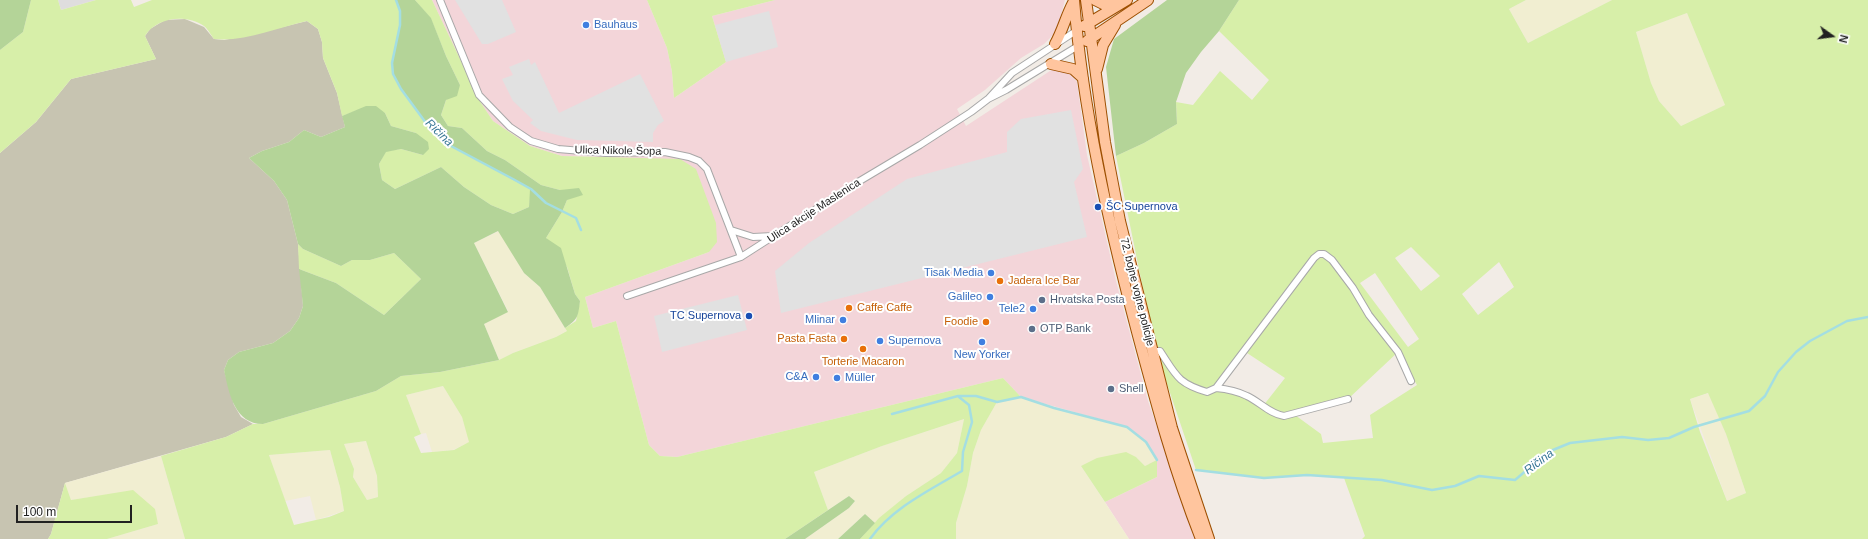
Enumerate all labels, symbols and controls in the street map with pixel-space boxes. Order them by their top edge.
north arrow [1812,16,1852,56]
place label: Bauhaus [594,18,637,32]
marker: Bauhaus [581,20,591,30]
text: N [1837,34,1850,44]
water label: Ričina [422,116,456,150]
street label: Ulica Nikole Šopa [574,144,662,158]
street label: Ulica akcije Maslenica [765,176,863,246]
place label: ŠC Supernova [1106,200,1178,214]
marker: ŠC Supernova [1093,202,1103,212]
street label: 72. bojne vojne policije [1117,236,1157,348]
place label: Tisak Media [924,266,983,280]
marker: Tisak Media [986,268,996,278]
place label: Jadera Ice Bar [1008,274,1080,288]
marker: Jadera Ice Bar [995,276,1005,286]
place label: Galileo [948,290,982,304]
marker: Galileo [985,292,995,302]
place label: Hrvatska Posta [1050,293,1125,307]
marker: Hrvatska Posta [1037,295,1047,305]
place label: Caffe Caffe [857,301,912,315]
place label: Tele2 [999,302,1025,316]
marker: Caffe Caffe [844,303,854,313]
marker: Tele2 [1028,304,1038,314]
place label: TC Supernova [670,309,741,323]
marker: TC Supernova [744,311,754,321]
place label: Mlinar [805,313,835,327]
marker: Mlinar [838,315,848,325]
place label: Foodie [944,315,978,329]
marker: Foodie [981,317,991,327]
place label: OTP Bank [1040,322,1091,336]
marker: OTP Bank [1027,324,1037,334]
place label: Pasta Fasta [777,332,836,346]
marker: Pasta Fasta [839,334,849,344]
place label: Supernova [888,334,941,348]
marker: Supernova [875,336,885,346]
marker: New Yorker [977,337,987,347]
marker: Torterie Macaron [858,344,868,354]
place label: New Yorker [954,348,1010,362]
place label: Torterie Macaron [822,355,904,369]
place label: C&A [785,370,808,384]
place label: Müller [845,371,875,385]
marker: C&A [811,372,821,382]
marker: Müller [832,373,842,383]
place label: Shell [1119,382,1143,396]
marker: Shell [1106,384,1116,394]
water label: Ričina [1521,446,1557,478]
scale bar [18,497,134,523]
text: 100 m [23,505,56,519]

